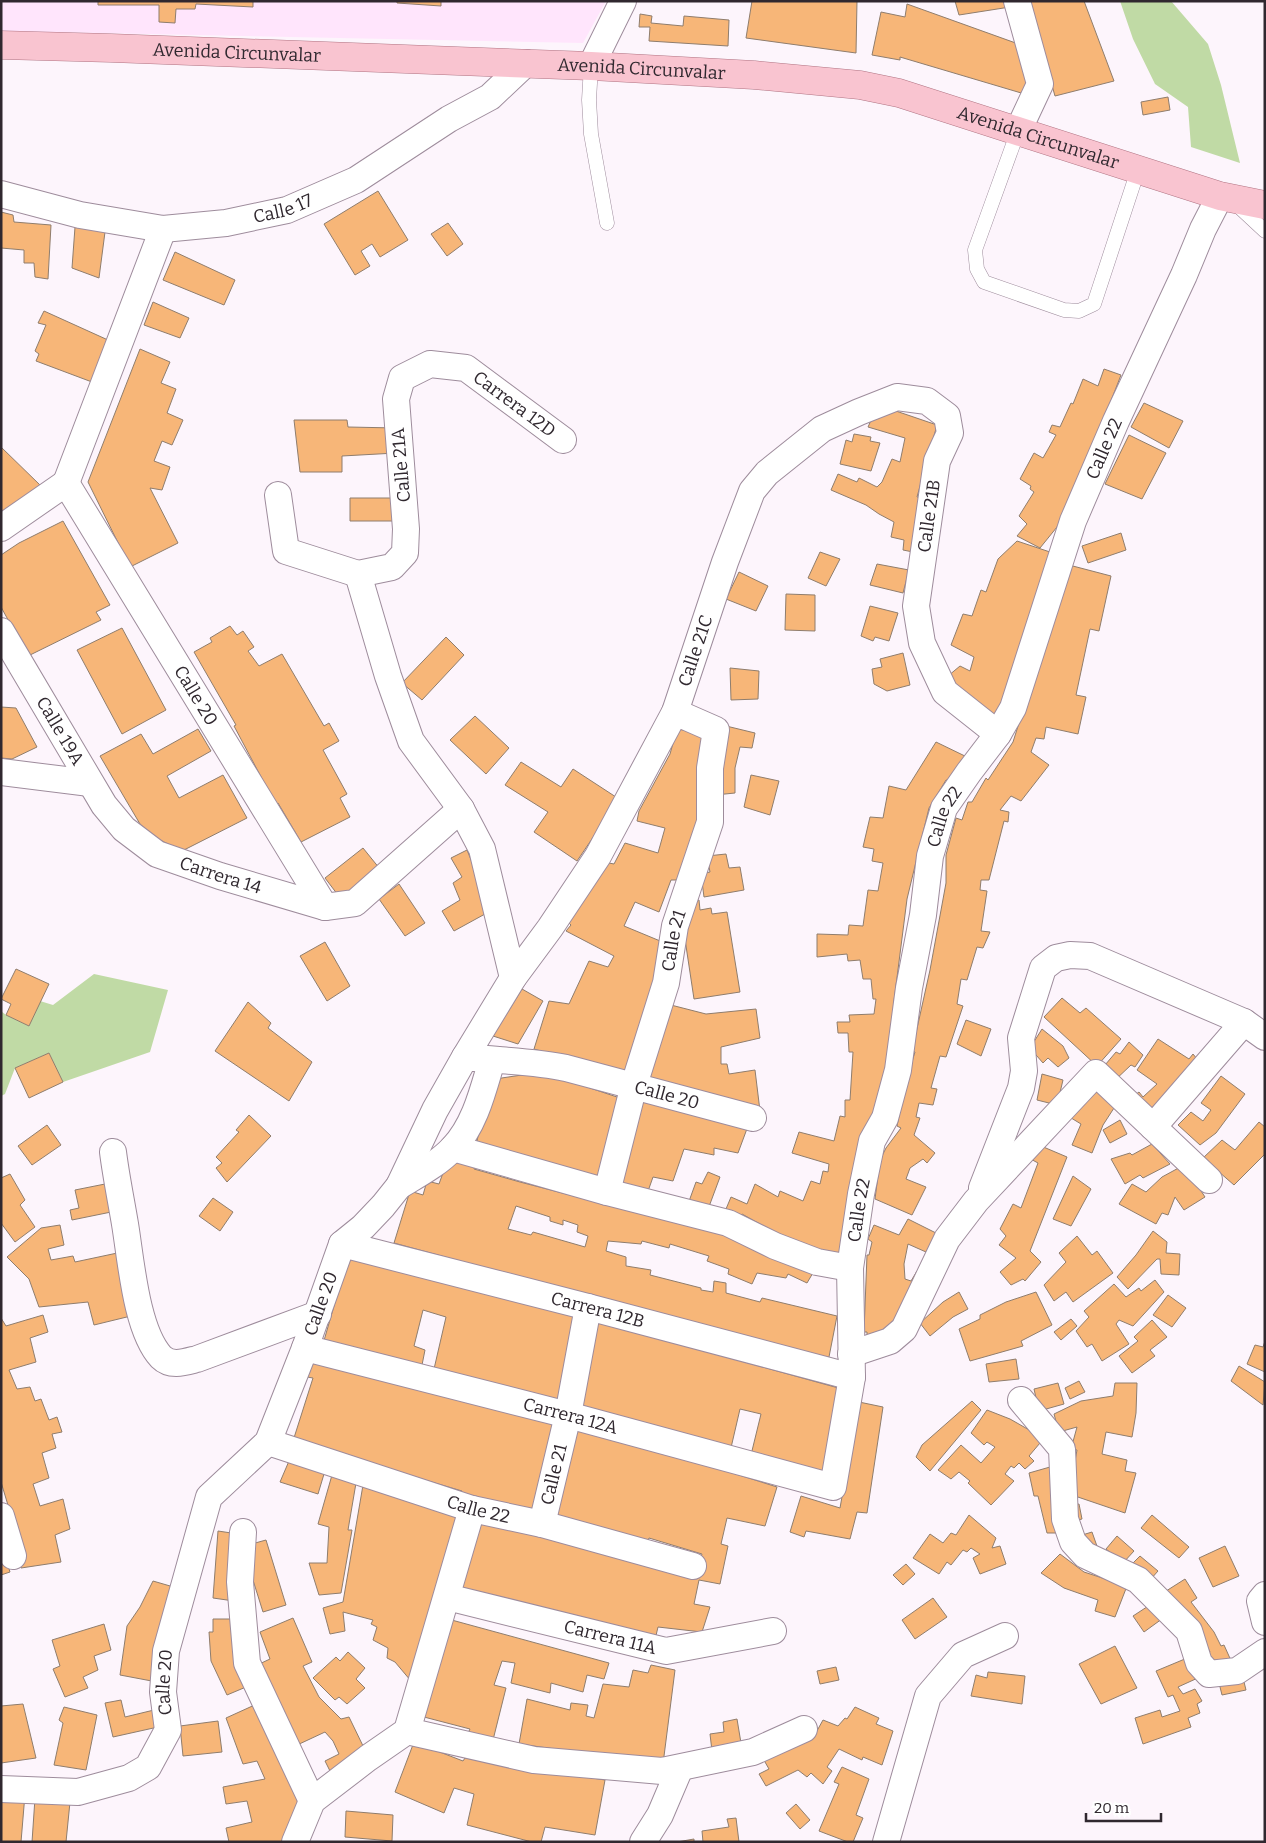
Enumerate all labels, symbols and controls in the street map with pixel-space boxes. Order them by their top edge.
street label: Avenida Circunvalar [152,39,321,67]
street label: Avenida Circunvalar [557,54,726,84]
street label: Avenida Circunvalar [955,101,1122,174]
street label: Calle 17 [251,189,316,228]
street label: Carrera 12D [469,366,560,442]
street label: Calle 22 [1081,415,1127,483]
street label: Calle 21A [387,427,415,503]
street label: Calle 21B [913,478,945,554]
street label: Calle 21C [673,612,717,689]
street label: Calle 20 [169,661,222,730]
street label: Calle 19A [31,693,89,769]
street label: Calle 22 [922,782,967,850]
street label: Carrera 14 [177,852,265,899]
street label: Calle 21 [657,907,691,973]
street label: Calle 20 [632,1076,702,1114]
street label: Calle 22 [843,1176,875,1244]
street label: Calle 20 [299,1269,342,1339]
street label: Carrera 12B [549,1287,647,1332]
street label: Carrera 12A [521,1393,620,1439]
street label: Calle 21 [536,1441,572,1507]
street label: Calle 22 [444,1490,512,1528]
street label: Carrera 11A [562,1615,659,1659]
street label: Calle 20 [152,1648,177,1717]
scale bar [1086,1790,1161,1822]
text: 20 m [1094,1799,1130,1817]

